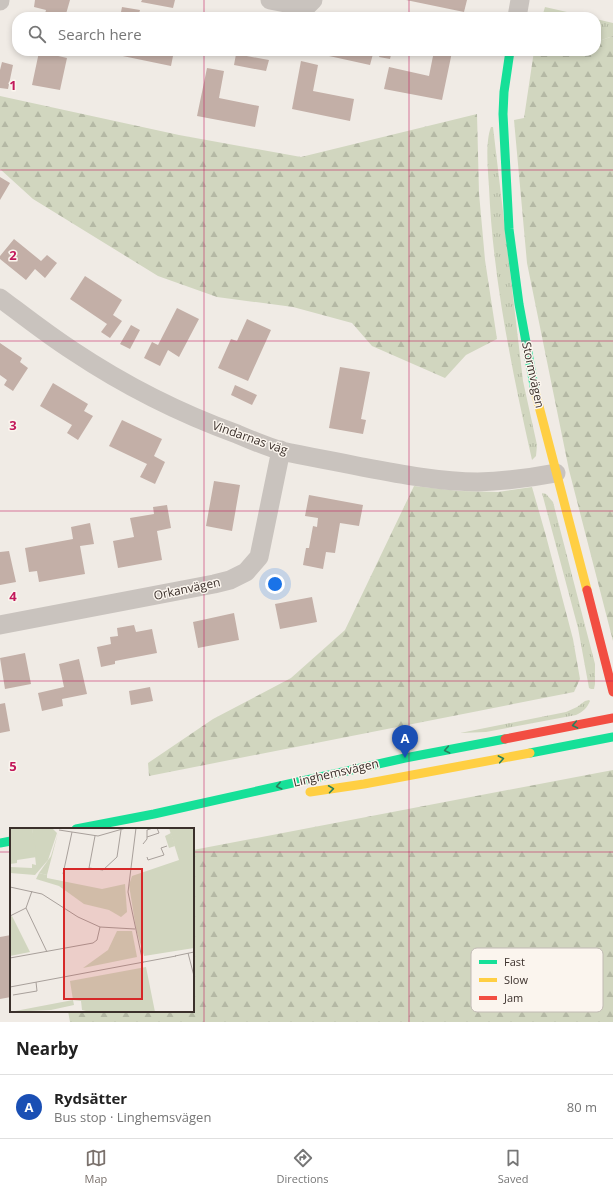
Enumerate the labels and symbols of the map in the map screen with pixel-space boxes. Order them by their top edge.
text: 1 [9,76,17,94]
text: 2 [9,246,17,264]
street label: Stormvägen [518,340,549,410]
text: 3 [9,416,17,434]
street label: Vindarnas väg [210,417,290,458]
street label: Orkanvägen [152,573,222,604]
your location [265,574,285,594]
text: 4 [9,587,17,605]
one-way arrow [572,720,578,729]
pin: A [392,725,418,758]
one-way arrow [444,745,450,753]
street label: Linghemsvägen [291,754,380,791]
one-way arrow [498,755,505,764]
text: 5 [9,757,17,775]
one-way arrow [276,781,283,790]
one-way arrow [328,785,334,794]
inset map [10,828,194,1012]
legend [471,948,603,1012]
text: Fast [504,954,525,969]
text: Slow [504,972,528,987]
text: Jam [503,990,523,1005]

